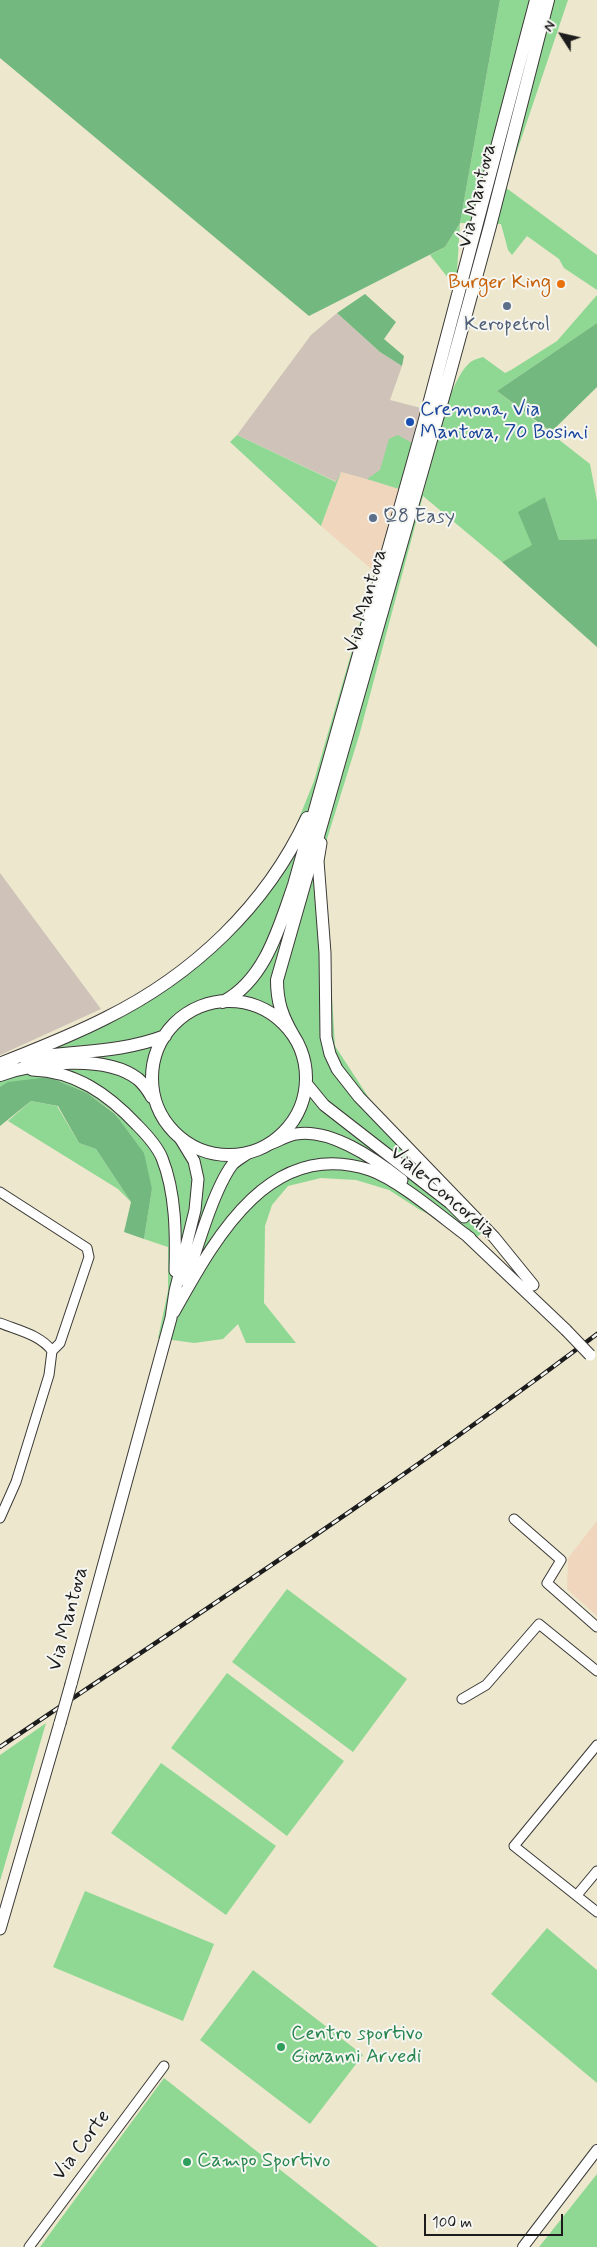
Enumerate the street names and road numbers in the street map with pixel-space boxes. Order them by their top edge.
street label: Via Mantova [453,141,503,251]
street label: Via Mantova [341,546,393,656]
street label: Viale Concordia [384,1142,500,1244]
street label: Via Mantova [44,1564,94,1674]
street label: Via Corte [48,2106,116,2186]

